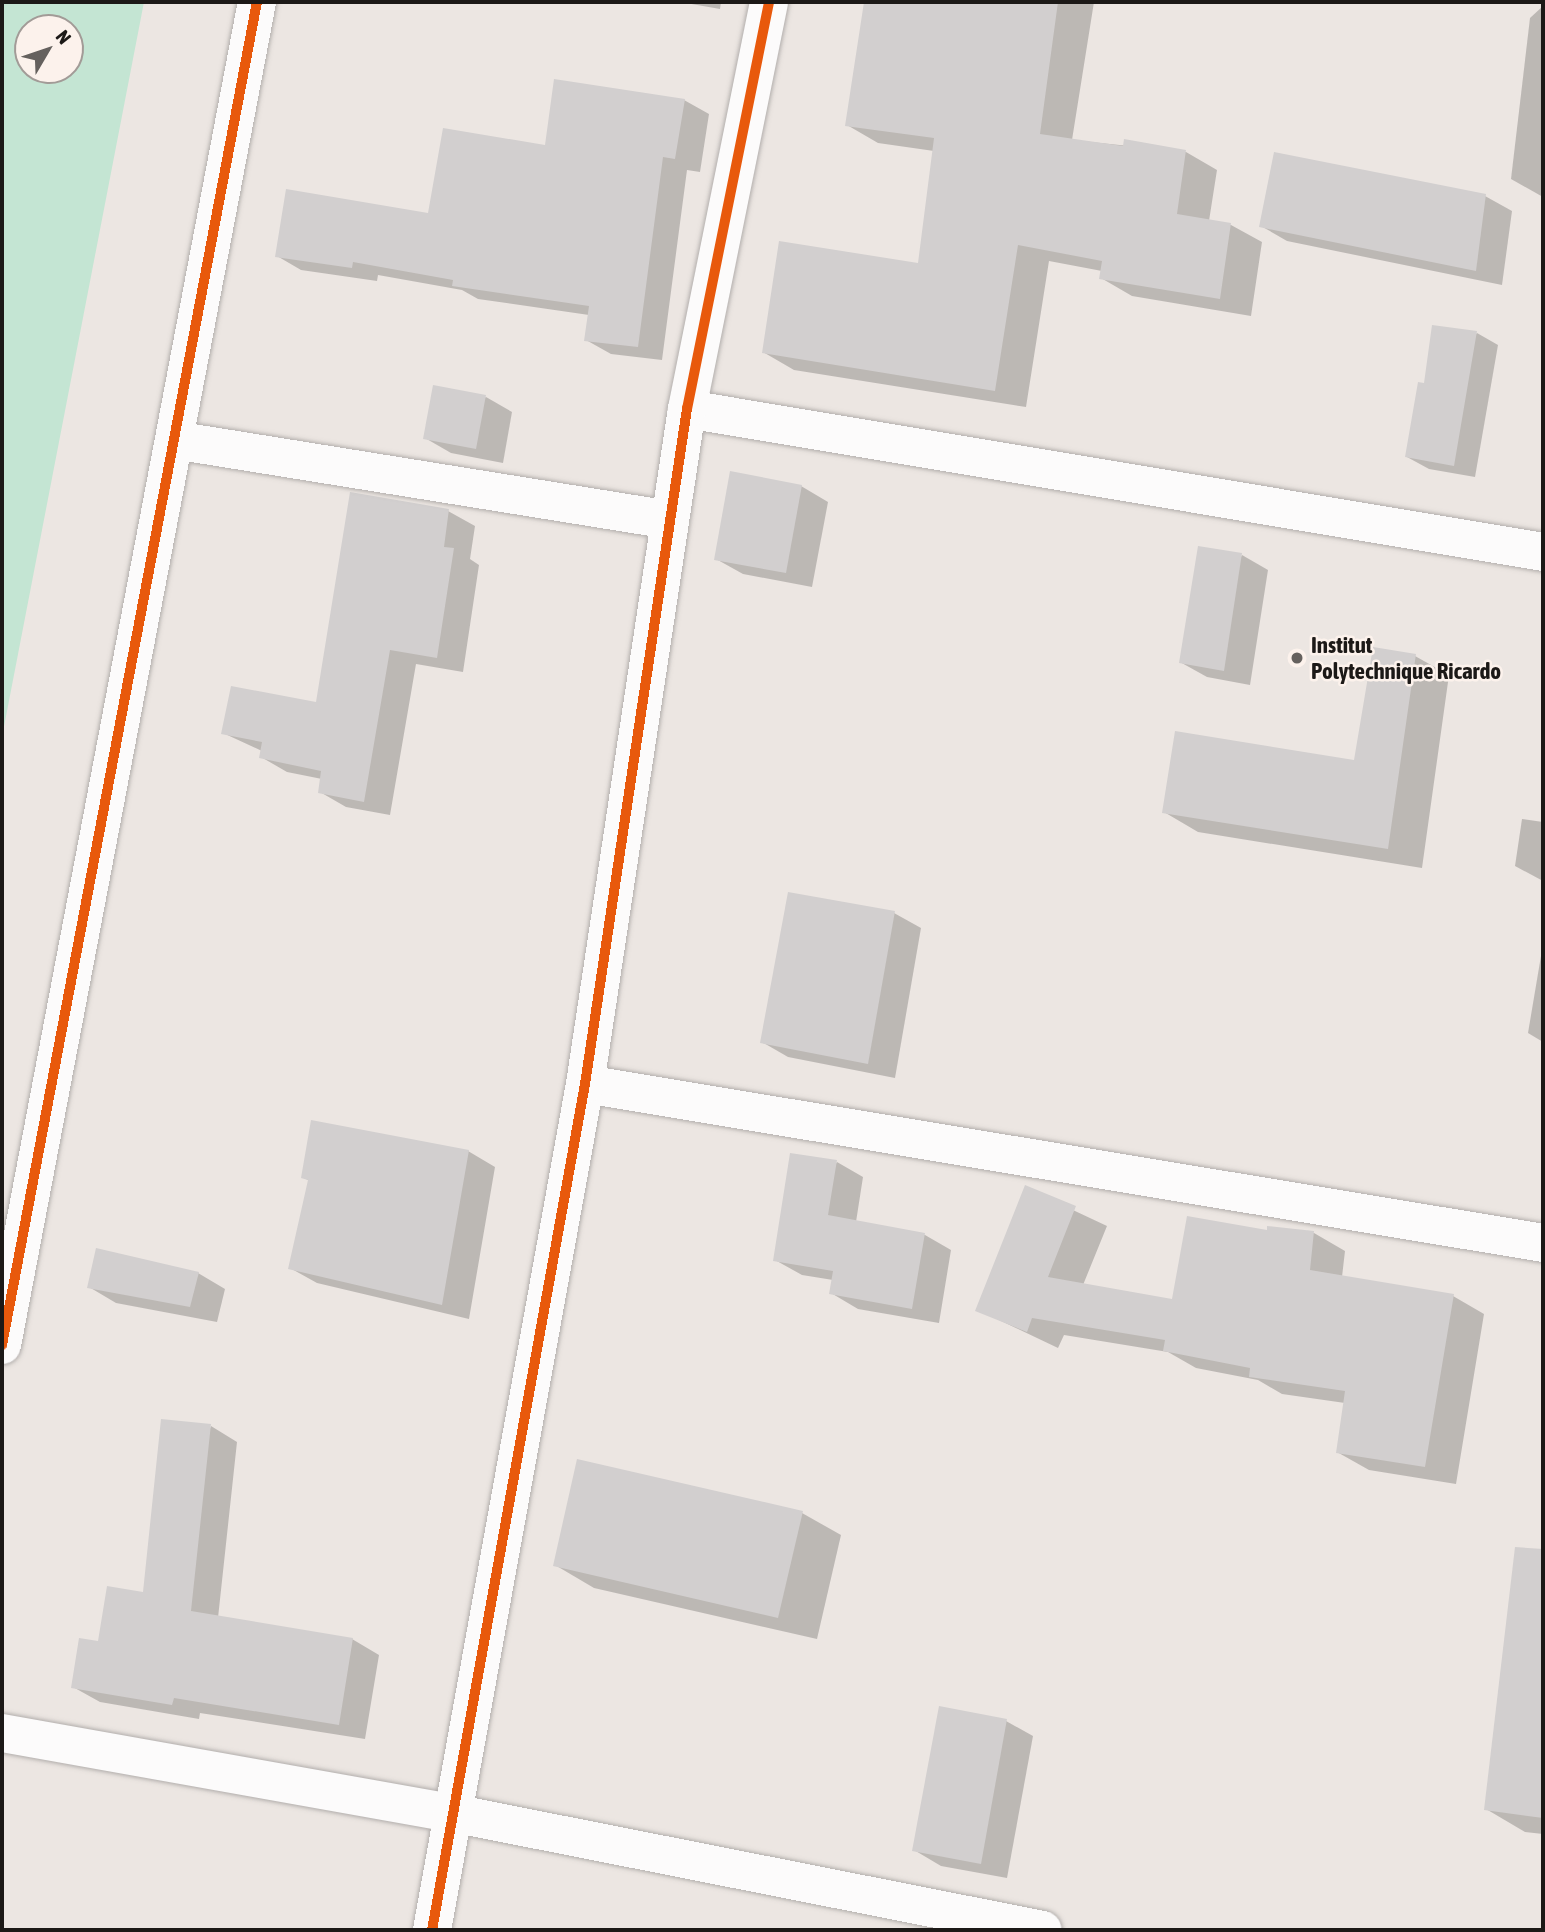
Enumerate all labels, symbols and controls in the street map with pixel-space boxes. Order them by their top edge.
north arrow [14,14,84,84]
text: N [52,26,76,48]
place label: Institut Polytechnique Ricardo [1311,631,1501,685]
marker: Institut Polytechnique Ricardo [1289,650,1305,666]

